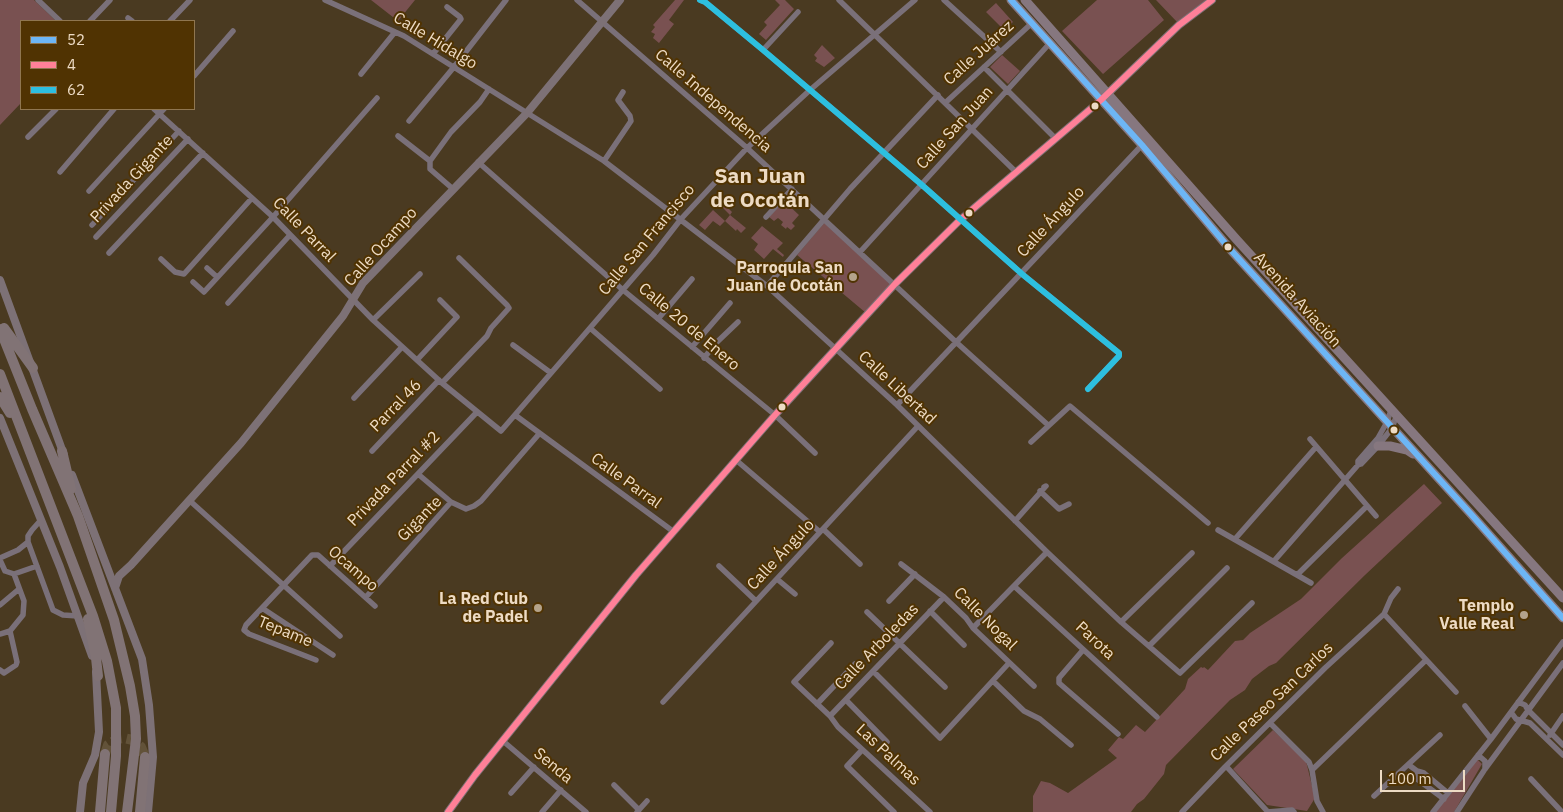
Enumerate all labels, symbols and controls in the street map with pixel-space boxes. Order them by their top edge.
street label: Calle Hidalgo [390,8,480,74]
street label: Calle Juárez [940,17,1018,89]
legend [20,20,195,110]
text: 52 [67,30,85,49]
street label: Calle Independencia [651,45,775,157]
text: 4 [67,55,76,74]
text: 62 [67,80,85,99]
street label: Calle San Juan [913,82,997,174]
unlabelled marker [1090,101,1100,111]
street label: Privada Gigante [87,131,177,227]
district label: San Juan de Ocotán [710,164,810,214]
street label: Calle San Francisco [595,181,699,299]
street label: Calle Ángulo [1013,183,1089,261]
street label: Calle Parral [269,194,339,266]
street label: Calle Ocampo [340,203,422,291]
unlabelled marker [964,208,974,218]
unlabelled marker [1223,242,1233,252]
street label: Avenida Aviación [1249,248,1345,352]
place label: Parroquia San Juan de Ocotán [726,258,843,296]
marker: Parroquia San Juan de Ocotán [847,271,859,283]
street label: Calle 20 de Enero [634,279,744,375]
street label: Calle Libertad [854,347,940,429]
street label: Parral 46 [366,376,426,436]
unlabelled marker [777,402,787,412]
unlabelled marker [1389,425,1399,435]
street label: Privada Parral #2 [344,427,444,531]
street label: Calle Parral [587,449,665,513]
street label: Gigante [394,492,446,546]
street label: Calle Ángulo [743,516,819,594]
street label: Ocampo [324,542,382,596]
street label: Calle Nogal [949,583,1021,655]
place label: La Red Club de Padel [439,589,528,627]
place label: Templo Valle Real [1439,596,1514,634]
street label: Calle Arboledas [831,600,923,694]
marker: La Red Club de Padel [532,602,544,614]
marker: Templo Valle Real [1518,609,1530,621]
street label: Tepame [255,612,315,652]
street label: Parota [1071,618,1119,664]
street label: Calle Paseo San Carlos [1207,638,1337,766]
street label: Las Palmas [852,720,924,790]
street label: Senda [530,744,576,788]
scale bar [1383,760,1468,792]
text: 100 m [1388,769,1432,788]

